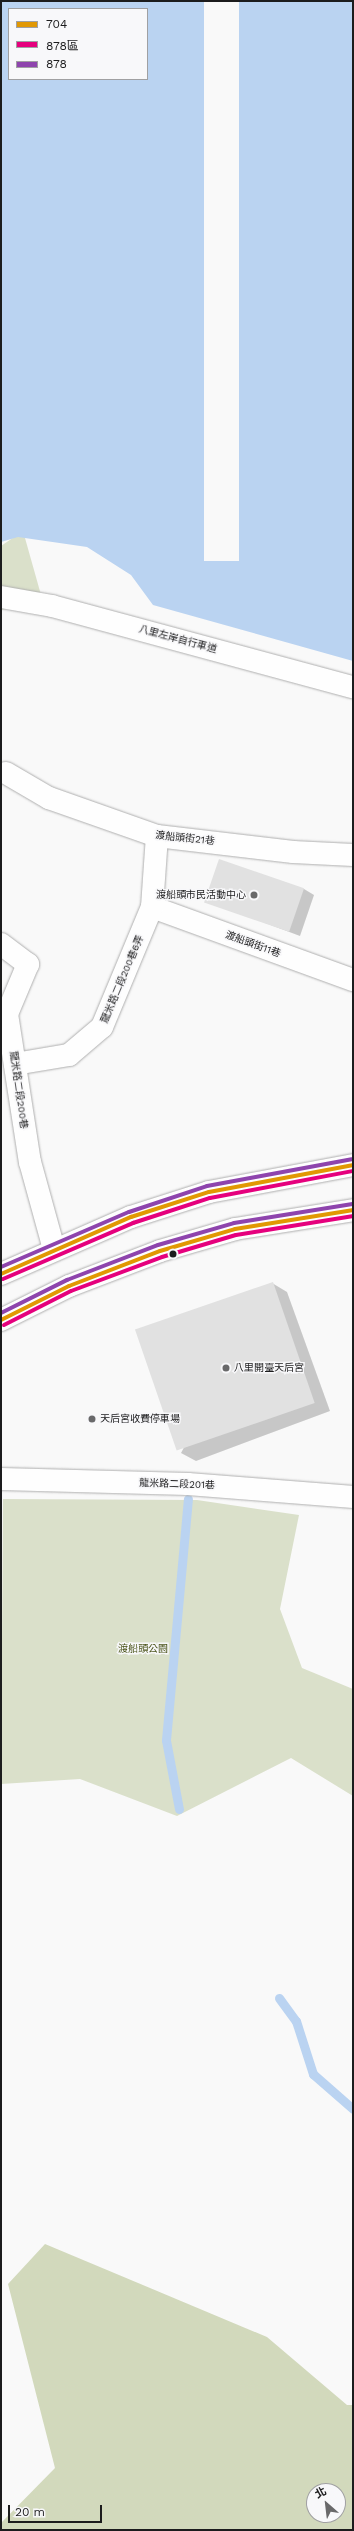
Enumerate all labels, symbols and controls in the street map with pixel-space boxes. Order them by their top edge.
legend [8,8,148,80]
text: 704 [46,17,67,31]
text: 878區 [46,39,79,53]
text: 878 [46,57,67,71]
street label: 八里左岸自行車道 [138,623,218,655]
street label: 渡船頭街21巷 [155,829,215,847]
place label: 渡船頭市民活動中心 [156,889,246,901]
marker: 渡船頭市民活動中心 [249,890,259,900]
street label: 渡船頭街11巷 [224,928,282,960]
street label: 龍米路二段200巷6弄 [98,933,146,1025]
street label: 龍米路二段200巷 [8,1050,30,1130]
unlabelled marker [168,1249,178,1259]
place label: 八里開臺天后宮 [234,1362,304,1374]
marker: 八里開臺天后宮 [221,1363,231,1373]
place label: 天后宮收費停車場 [100,1413,180,1425]
marker: 天后宮收費停車場 [87,1414,97,1424]
street label: 龍米路二段201巷 [139,1477,215,1491]
park label: 渡船頭公園 [118,1643,168,1655]
north arrow [306,2483,346,2523]
text: 北 [313,2485,329,2501]
scale bar [10,2497,104,2523]
text: 20 m [15,2505,45,2519]

